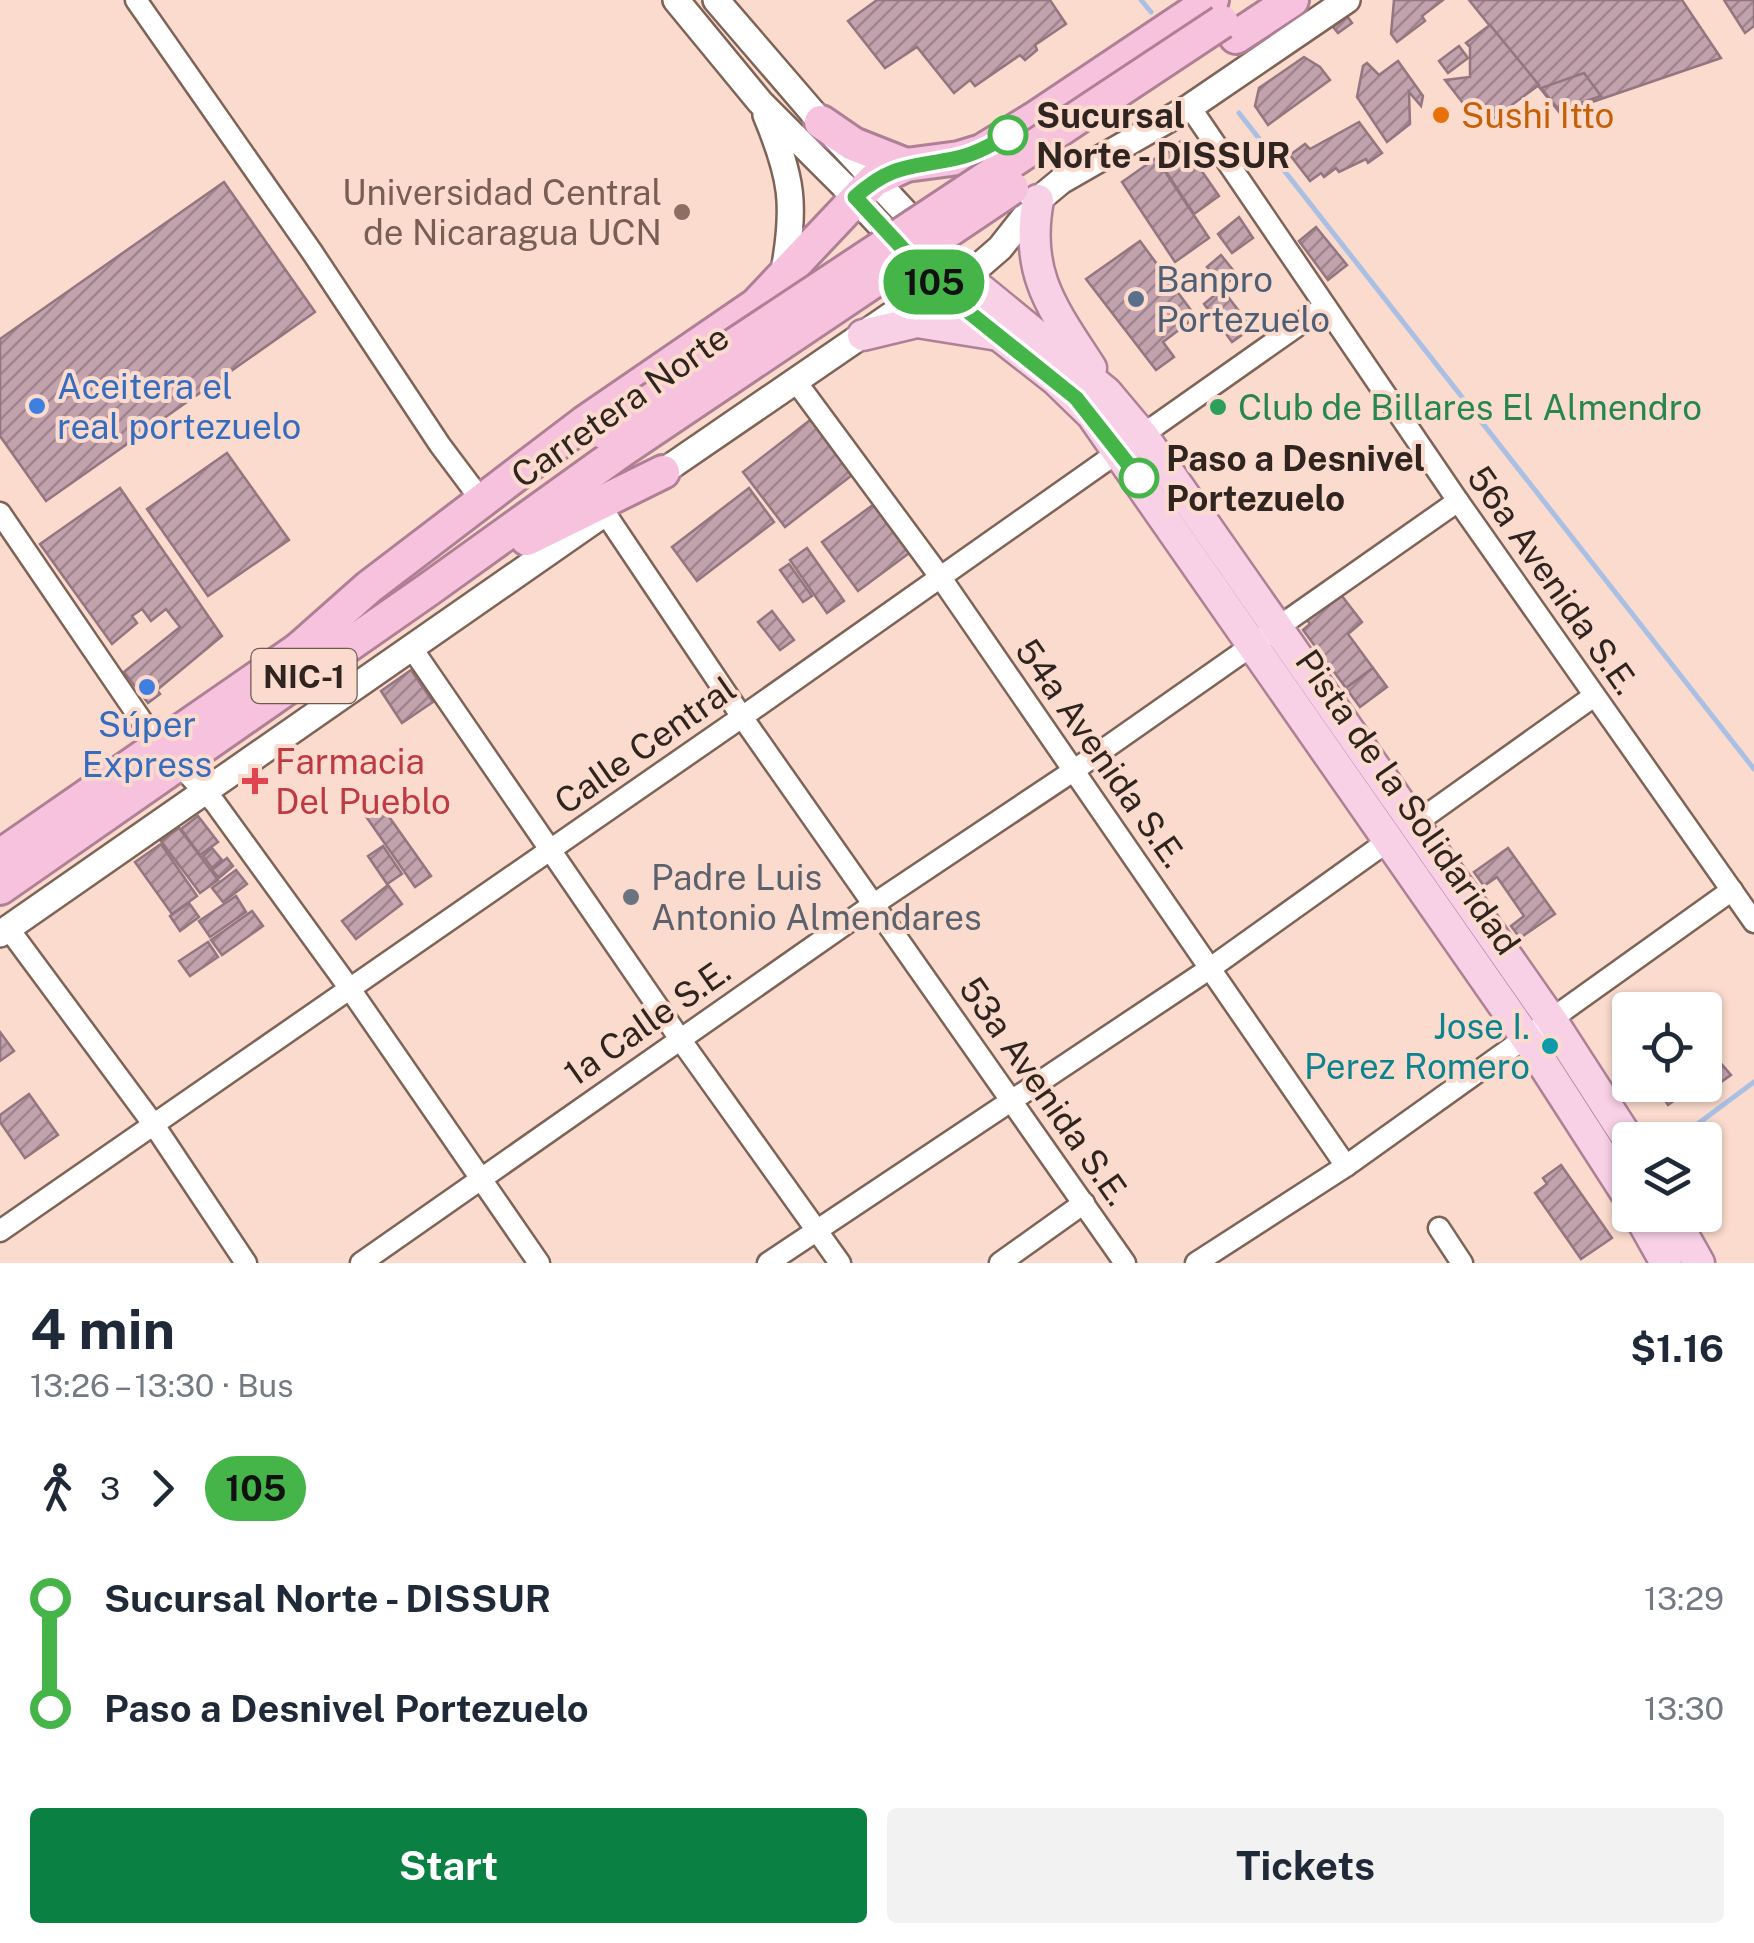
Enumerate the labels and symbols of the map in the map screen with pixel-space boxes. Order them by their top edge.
place label: Sucursal Norte - DISSUR [1036,95,1291,176]
place label: Sushi Itto [1461,95,1614,136]
marker: Sushi Itto [1430,104,1452,126]
marker: Sucursal Norte - DISSUR [989,116,1027,154]
place label: Universidad Central de Nicaragua UCN [342,172,662,253]
marker: Universidad Central de Nicaragua UCN [671,201,693,223]
line badge: 105 [876,250,992,314]
place label: Banpro Portezuelo [1156,259,1330,340]
marker: Banpro Portezuelo [1125,288,1147,310]
street label: Carretera Norte [504,316,736,496]
place label: Aceitera el real portezuelo [57,366,301,447]
place label: Club de Billares El Almendro [1238,387,1702,428]
marker: Aceitera el real portezuelo [26,395,48,417]
marker: Club de Billares El Almendro [1207,396,1229,418]
place label: Paso a Desnivel Portezuelo [1166,438,1425,519]
street label: 56a Avenida S.E. [1459,458,1647,702]
marker: Paso a Desnivel Portezuelo [1120,459,1158,497]
street label: 54a Avenida S.E. [1007,631,1195,875]
street label: Pista de la Solidaridad [1287,642,1529,962]
road number: NIC-1 [252,649,356,703]
street label: Calle Central [547,668,743,822]
marker: Súper Express [136,676,158,698]
place label: Súper Express [82,704,212,785]
place label: Farmacia Del Pueblo [275,741,451,822]
marker: Farmacia Del Pueblo [244,770,266,792]
place label: Padre Luis Antonio Almendares [651,857,982,938]
marker: Padre Luis Antonio Almendares [620,886,642,908]
street label: 1a Calle S.E. [556,950,738,1094]
street label: 53a Avenida S.E. [951,969,1139,1213]
place label: Jose I. Perez Romero [1304,1006,1530,1087]
marker: Jose I. Perez Romero [1539,1035,1561,1057]

